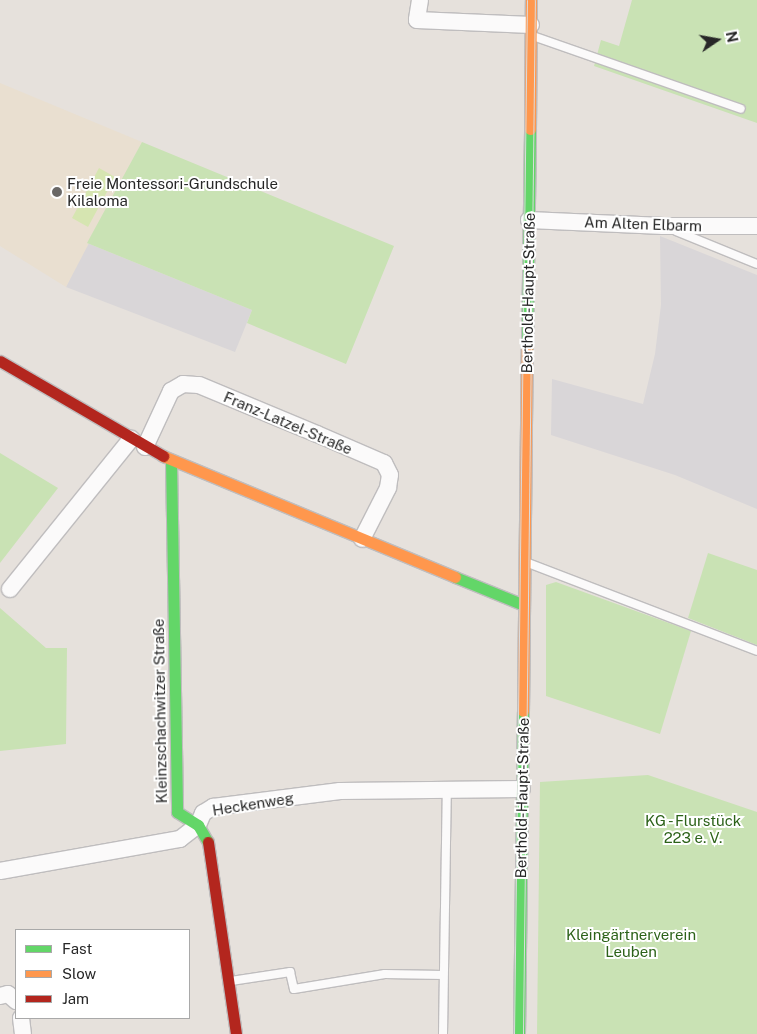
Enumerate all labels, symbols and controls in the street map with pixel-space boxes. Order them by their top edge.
north arrow [692,15,742,65]
text: N [723,30,741,44]
place label: Freie Montessori-Grundschule Kilaloma [67,174,278,209]
marker: Freie Montessori-Grundschule Kilaloma [51,186,63,198]
street label: Berthold-Haupt-Straße [518,212,538,374]
street label: Am Alten Elbarm [584,213,702,235]
street label: Franz-Latzel-Straße [221,388,355,458]
street label: Kleinzschachwitzer Straße [149,618,171,804]
street label: Berthold-Haupt-Straße [512,717,532,879]
street label: Heckenweg [211,789,295,819]
park label: KG - Flurstück 223 e. V. [643,811,743,846]
park label: Kleingärtnerverein Leuben [566,925,696,960]
legend [15,929,190,1019]
text: Fast [62,940,92,957]
text: Slow [62,965,96,982]
text: Jam [62,990,89,1007]

